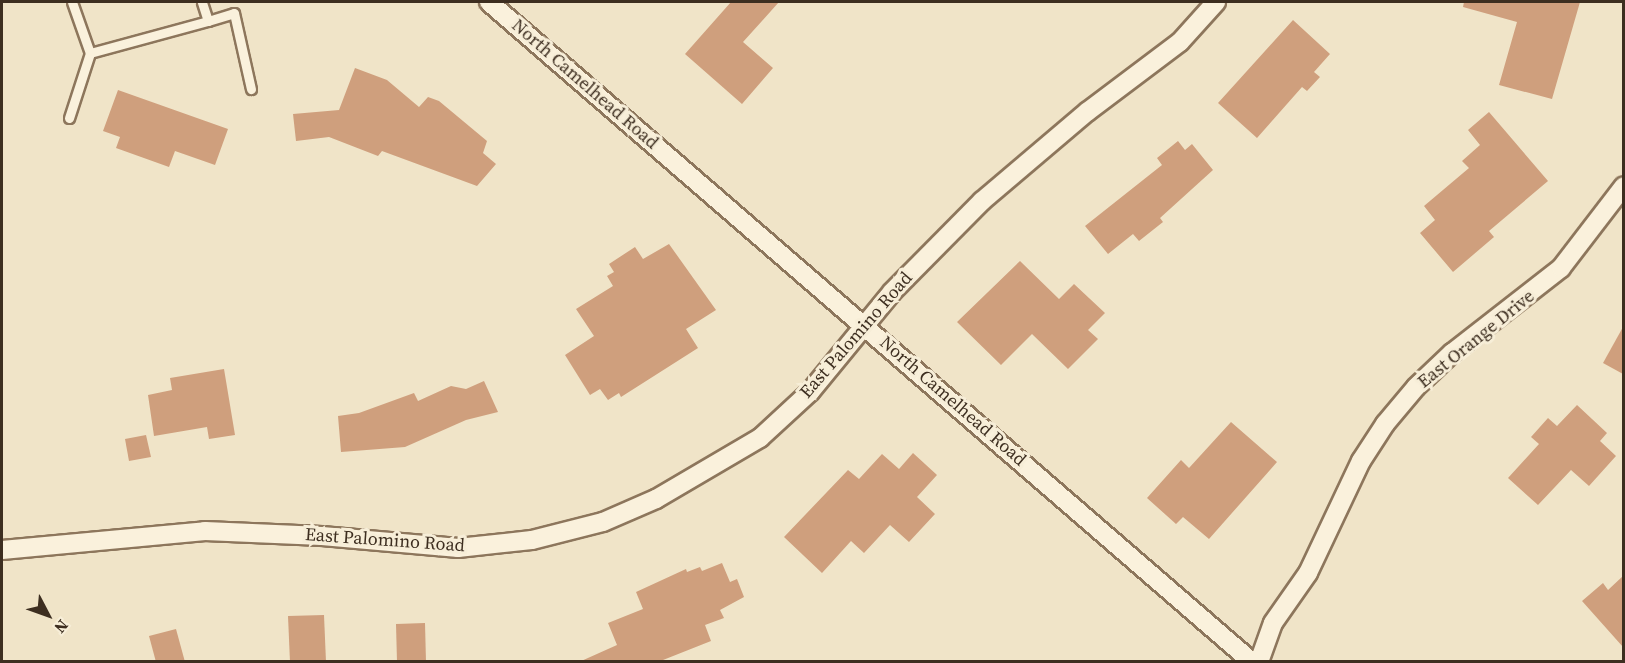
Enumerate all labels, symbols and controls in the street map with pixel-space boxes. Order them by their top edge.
street label: North Camelhead Road [507,15,663,153]
street label: East Palomino Road [795,267,917,403]
street label: East Orange Drive [1413,285,1539,393]
street label: North Camelhead Road [875,332,1031,470]
street label: East Palomino Road [304,524,466,556]
north arrow [18,585,78,645]
text: N [49,615,74,638]

